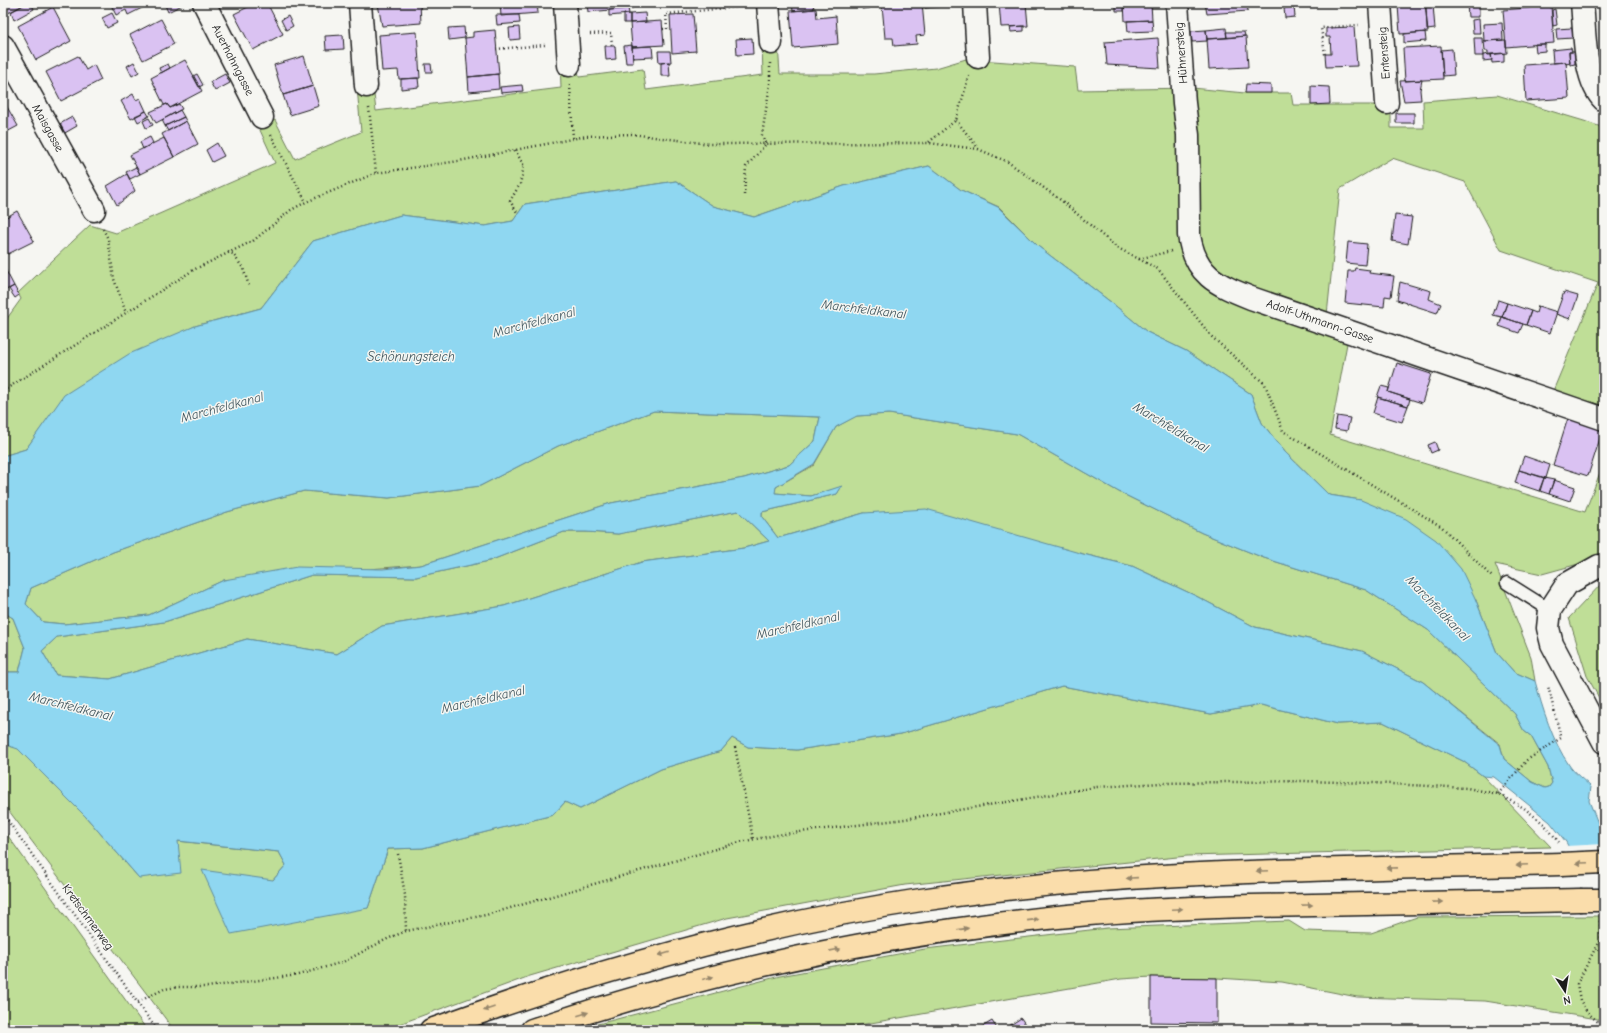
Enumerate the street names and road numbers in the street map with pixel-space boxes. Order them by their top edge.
street label: Auerhahngasse [209,22,257,98]
street label: Hühnersteig [1172,22,1190,84]
street label: Entensteig [1375,26,1393,80]
street label: Maisgasse [29,102,67,154]
street label: Adolf-Uthmann-Gasse [1264,296,1376,346]
street label: Kretschmerweg [59,881,117,953]

